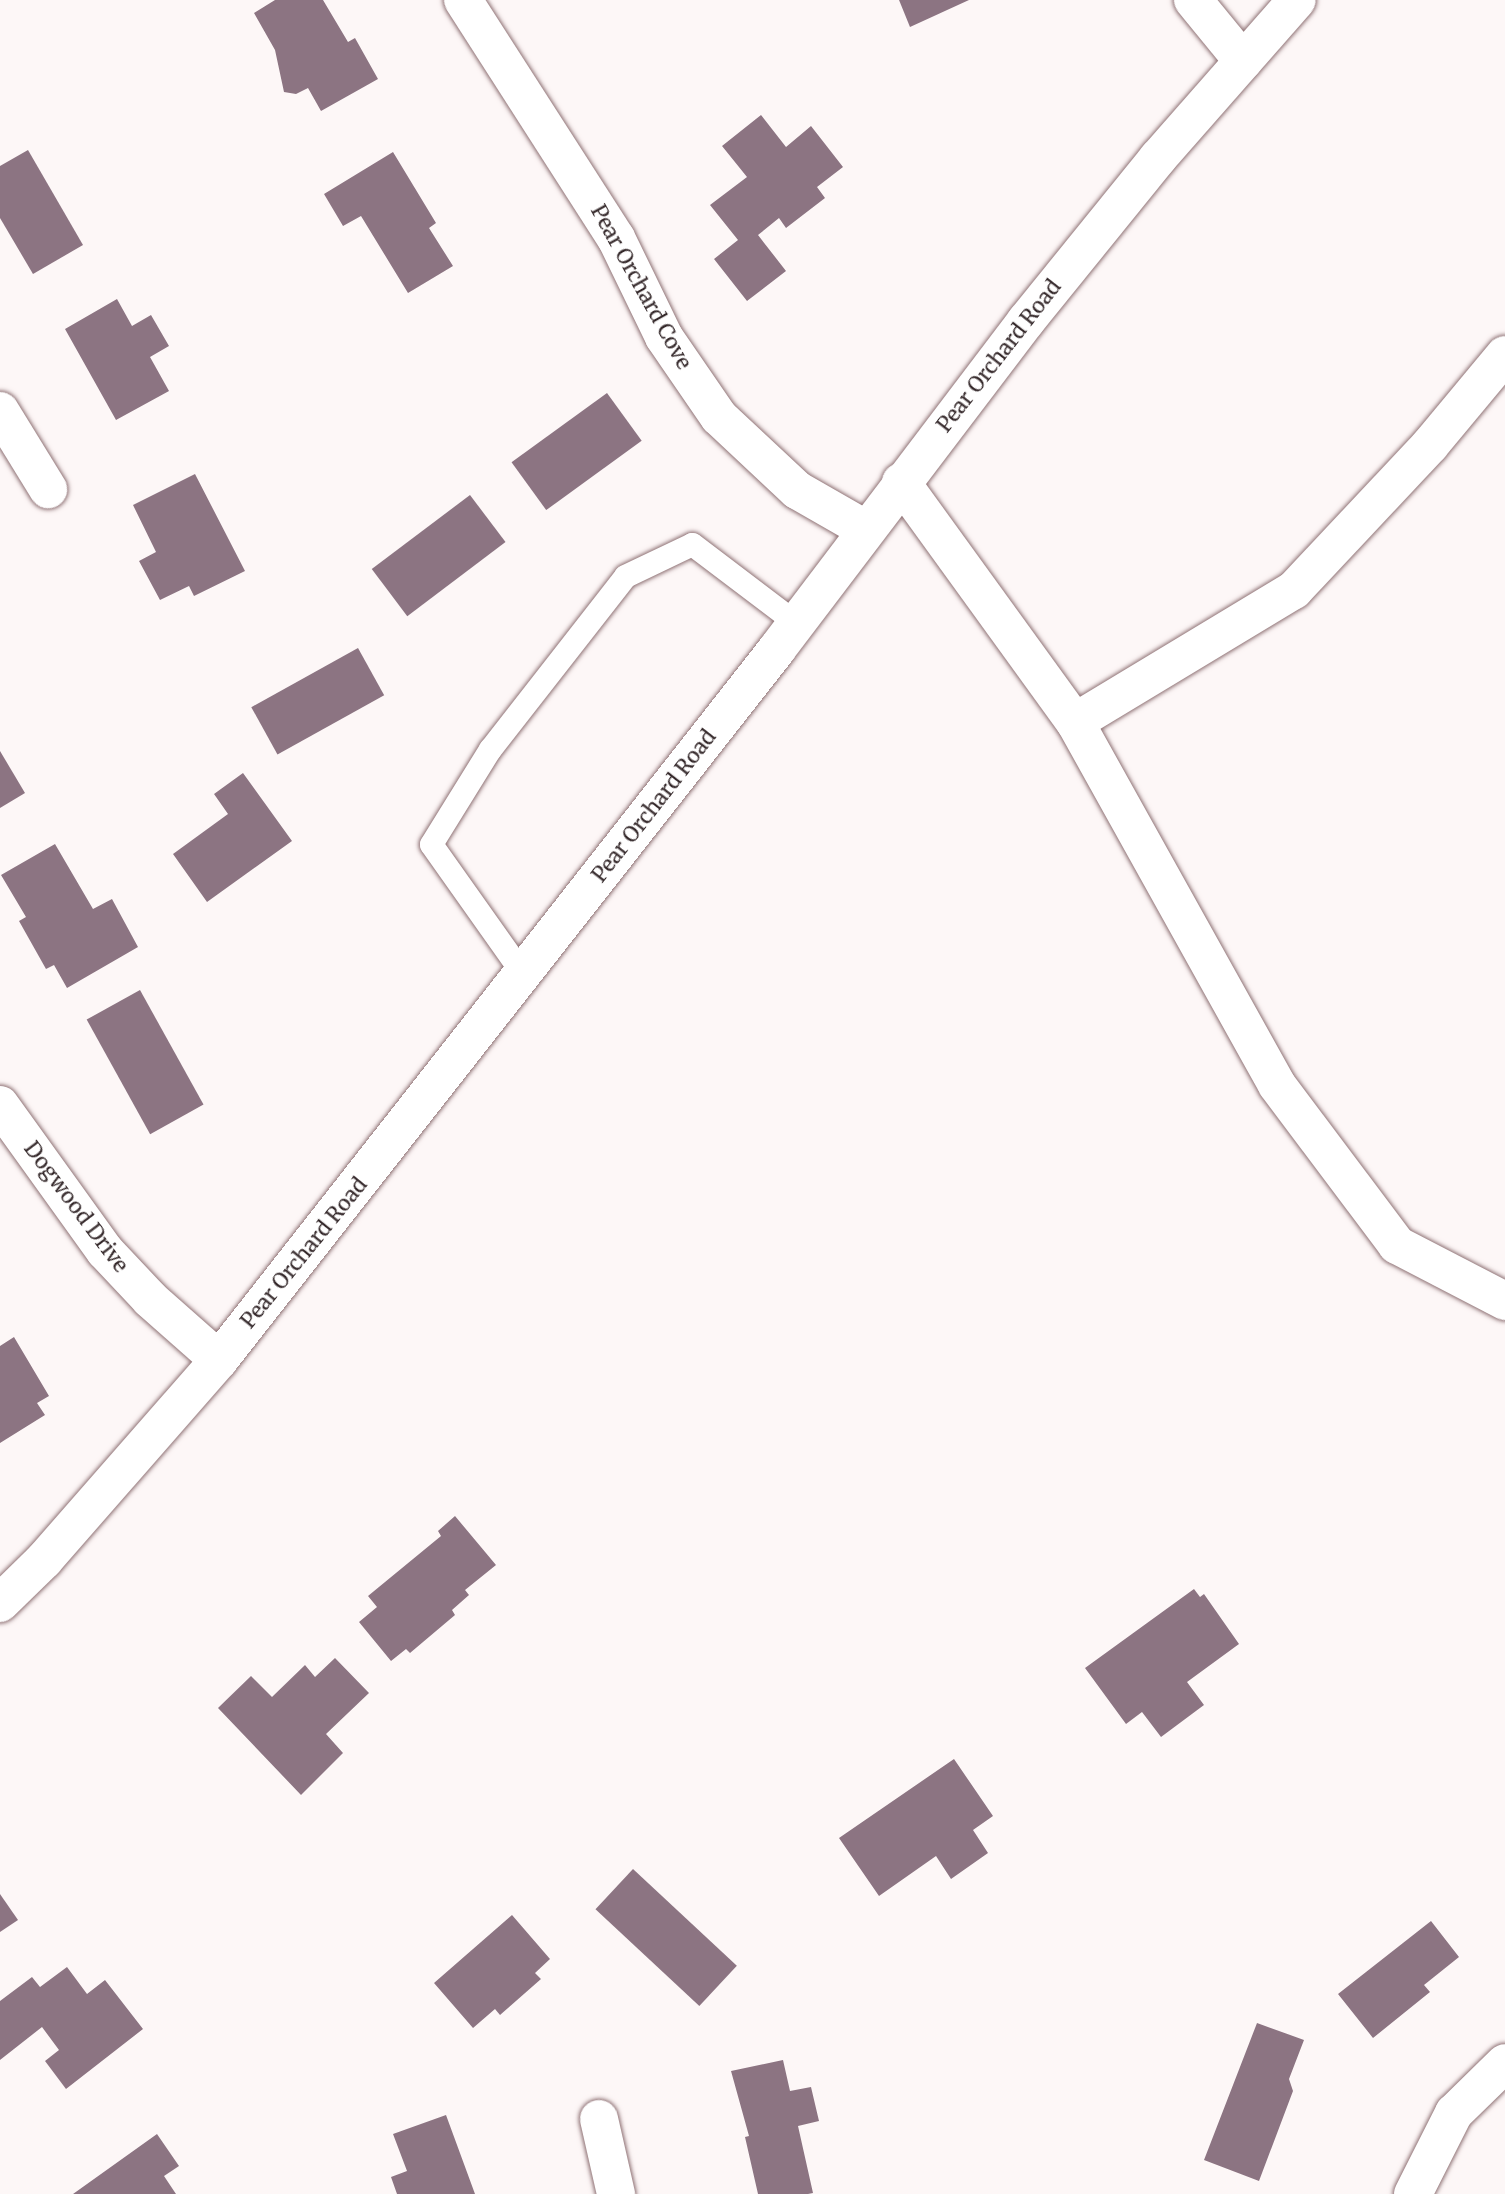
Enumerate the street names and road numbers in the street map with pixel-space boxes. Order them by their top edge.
street label: Pear Orchard Cove [585,200,697,374]
street label: Pear Orchard Road [932,275,1066,437]
street label: Pear Orchard Road [587,725,721,887]
street label: Dogwood Drive [19,1137,133,1277]
street label: Pear Orchard Road [235,1173,373,1333]

